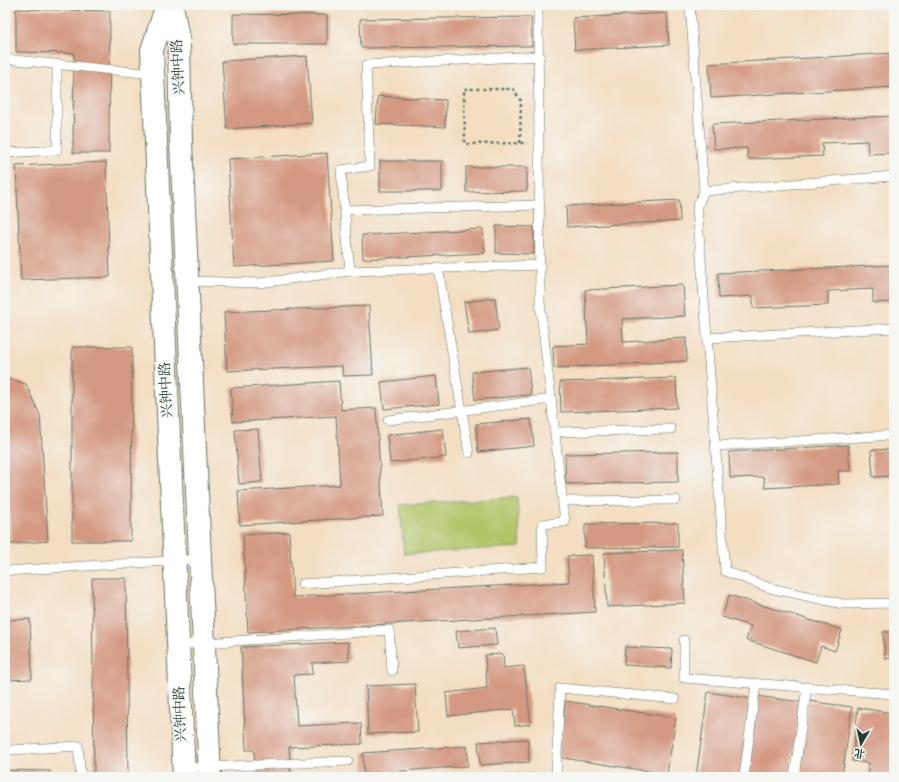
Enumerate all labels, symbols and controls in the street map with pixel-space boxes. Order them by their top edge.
street label: 兴钟中路 [168,39,190,95]
street label: 兴钟中路 [156,362,178,418]
street label: 兴钟中路 [171,686,191,742]
north arrow [841,724,881,764]
text: 北 [853,744,866,761]

